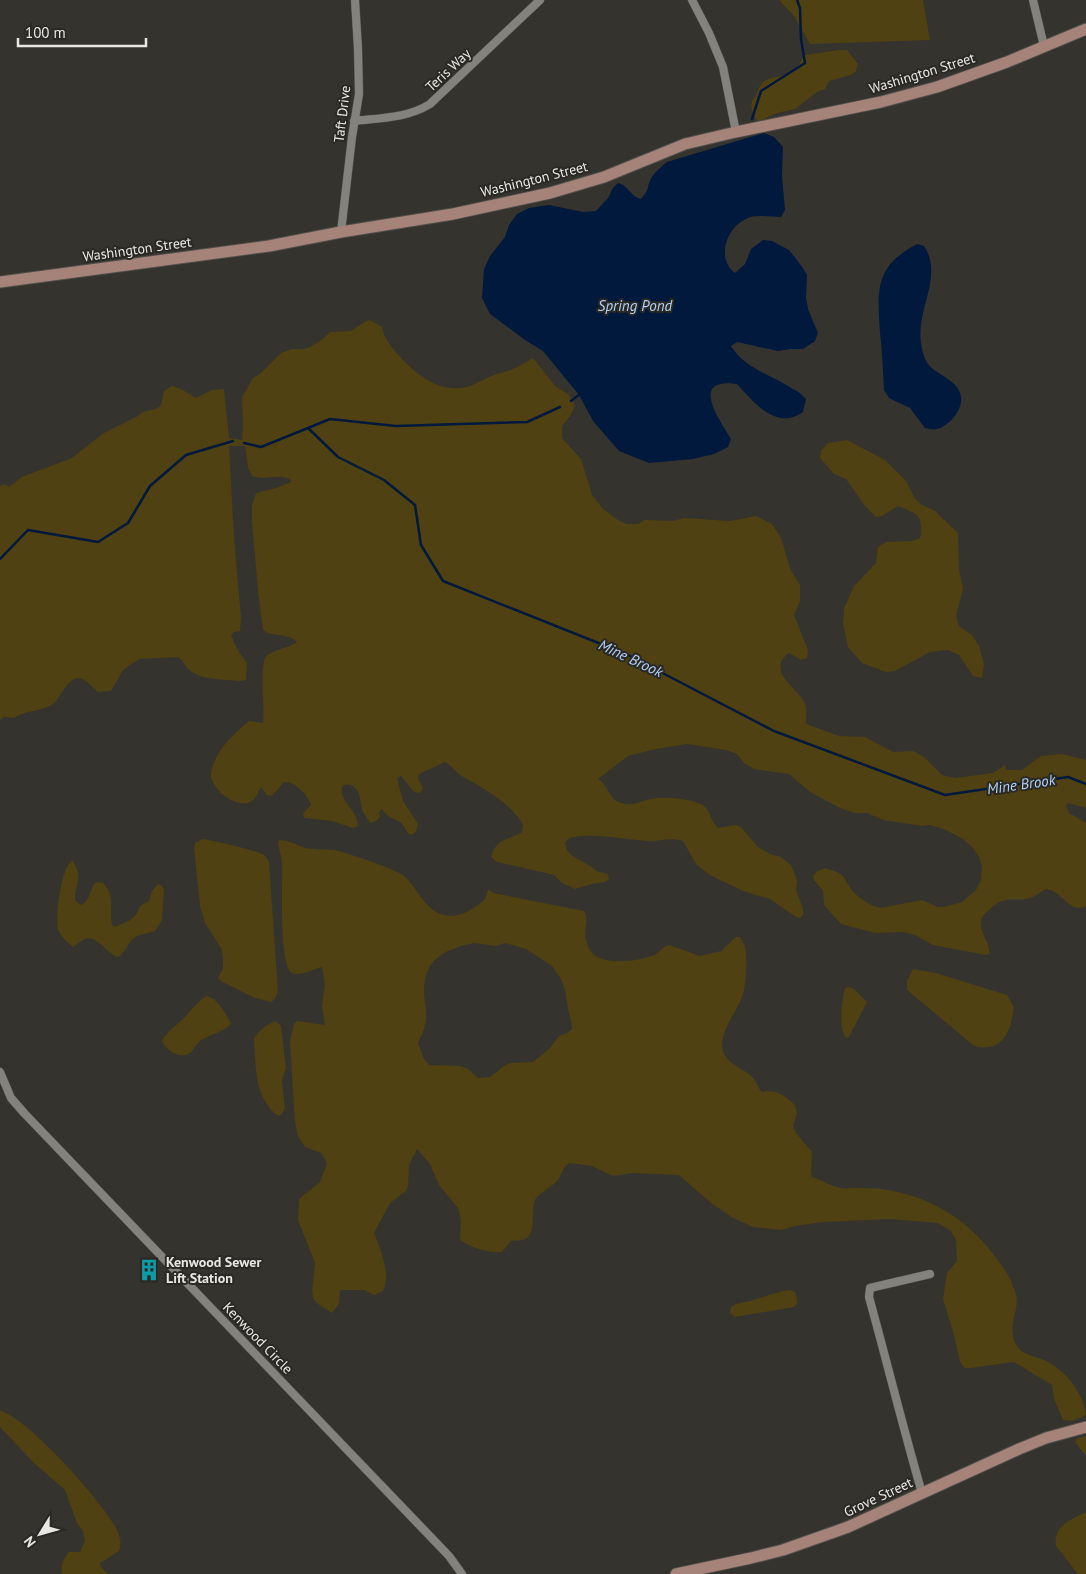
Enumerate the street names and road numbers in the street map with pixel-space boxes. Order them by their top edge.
street label: Teris Way [422,44,475,95]
street label: Washington Street [867,48,977,98]
street label: Taft Drive [330,84,354,144]
street label: Washington Street [479,157,590,201]
street label: Washington Street [81,232,193,266]
street label: Kenwood Circle [219,1298,297,1378]
street label: Grove Street [841,1473,916,1521]

